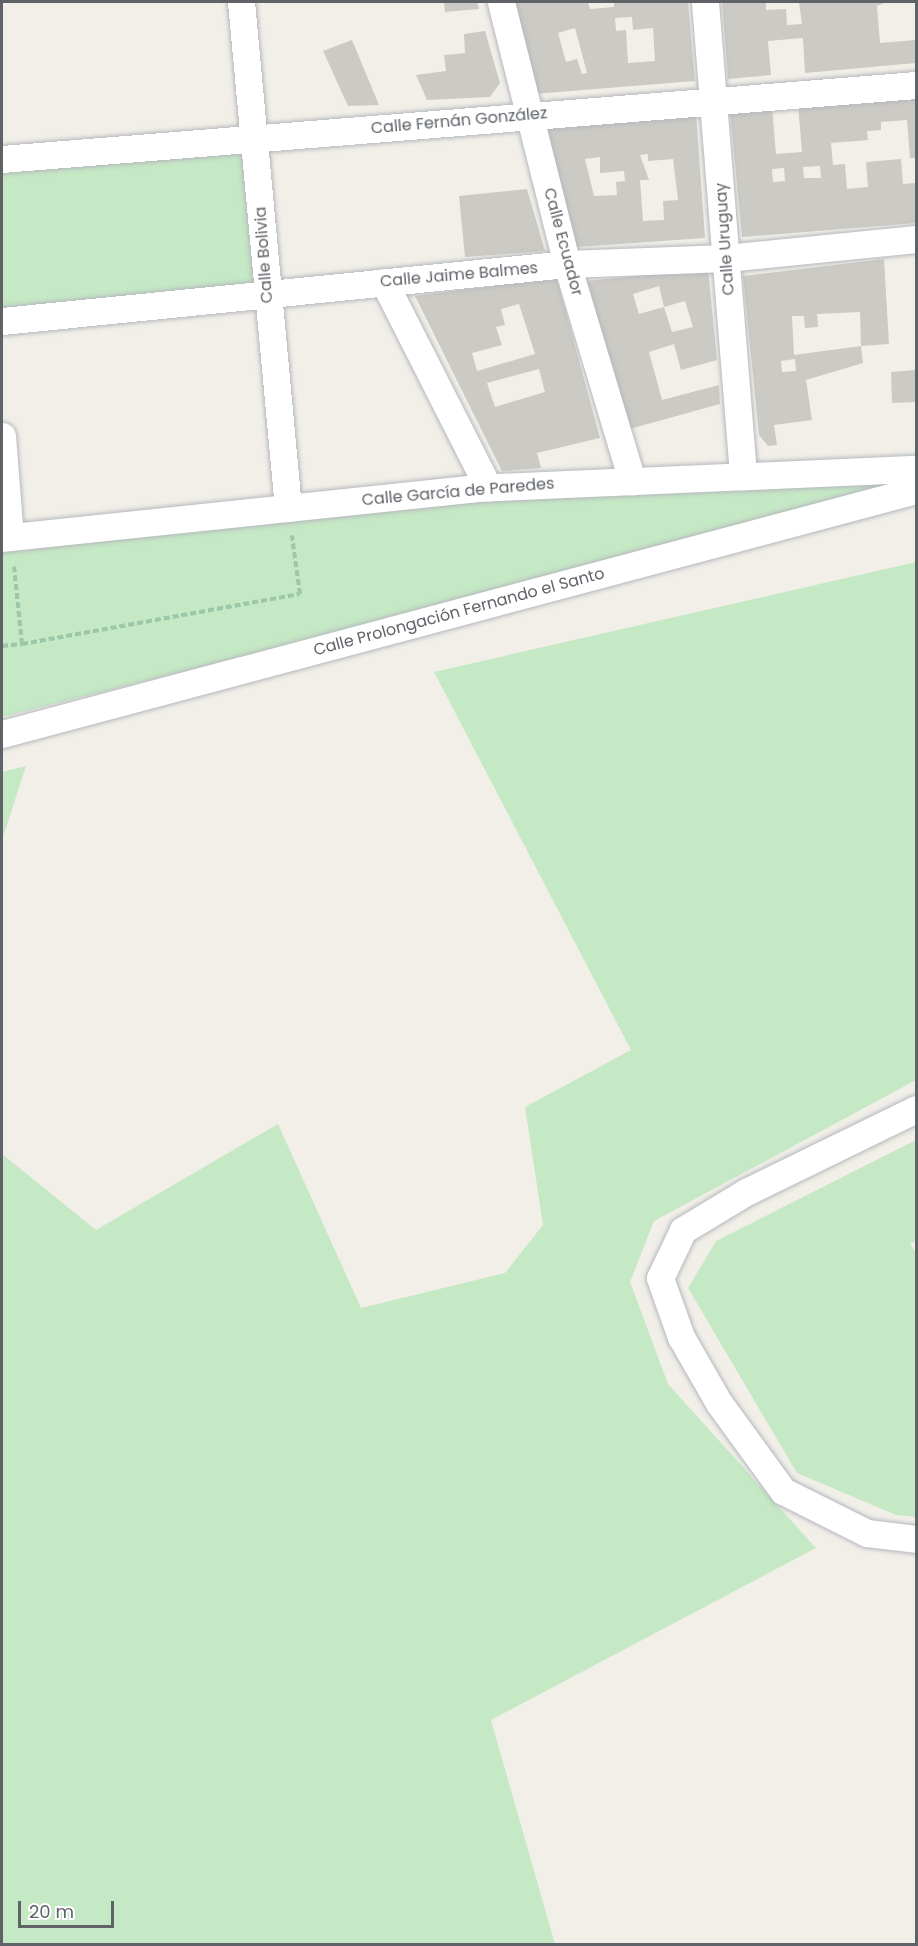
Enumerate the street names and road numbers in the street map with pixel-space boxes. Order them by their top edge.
street label: Calle Fernán González [370,104,548,138]
street label: Calle Uruguay [711,182,739,296]
street label: Calle Ecuador [539,186,587,298]
street label: Calle Bolivia [251,206,277,304]
street label: Calle Jaime Balmes [379,259,539,291]
street label: Calle García de Paredes [361,474,555,510]
street label: Calle Prolongación Fernando el Santo [311,564,607,660]

